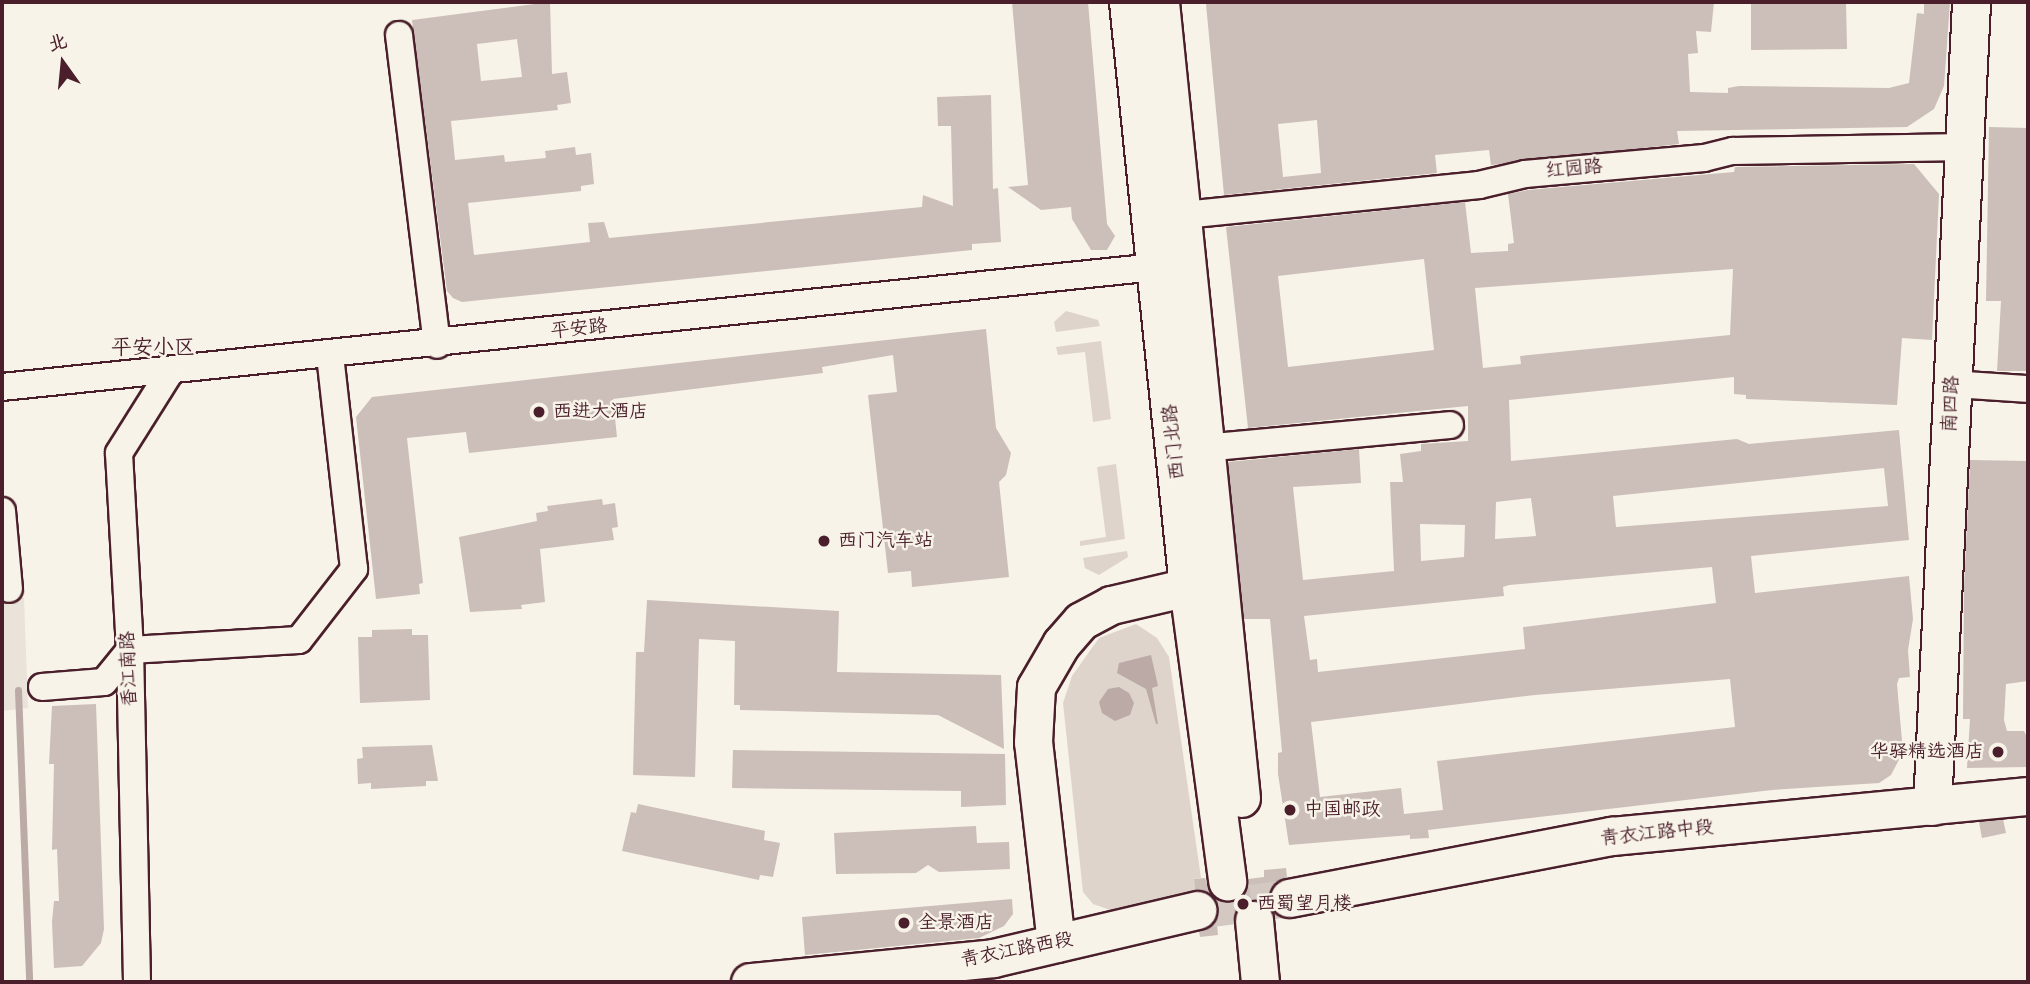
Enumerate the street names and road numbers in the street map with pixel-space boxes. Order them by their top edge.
street label: 红园路 [1545,155,1603,183]
street label: 平安路 [549,315,609,343]
street label: 南四路 [1938,375,1964,433]
street label: 西门北路 [1159,403,1189,481]
street label: 香江南路 [116,631,142,707]
street label: 青衣江路中段 [1599,816,1715,850]
street label: 青衣江路西段 [959,928,1075,972]

